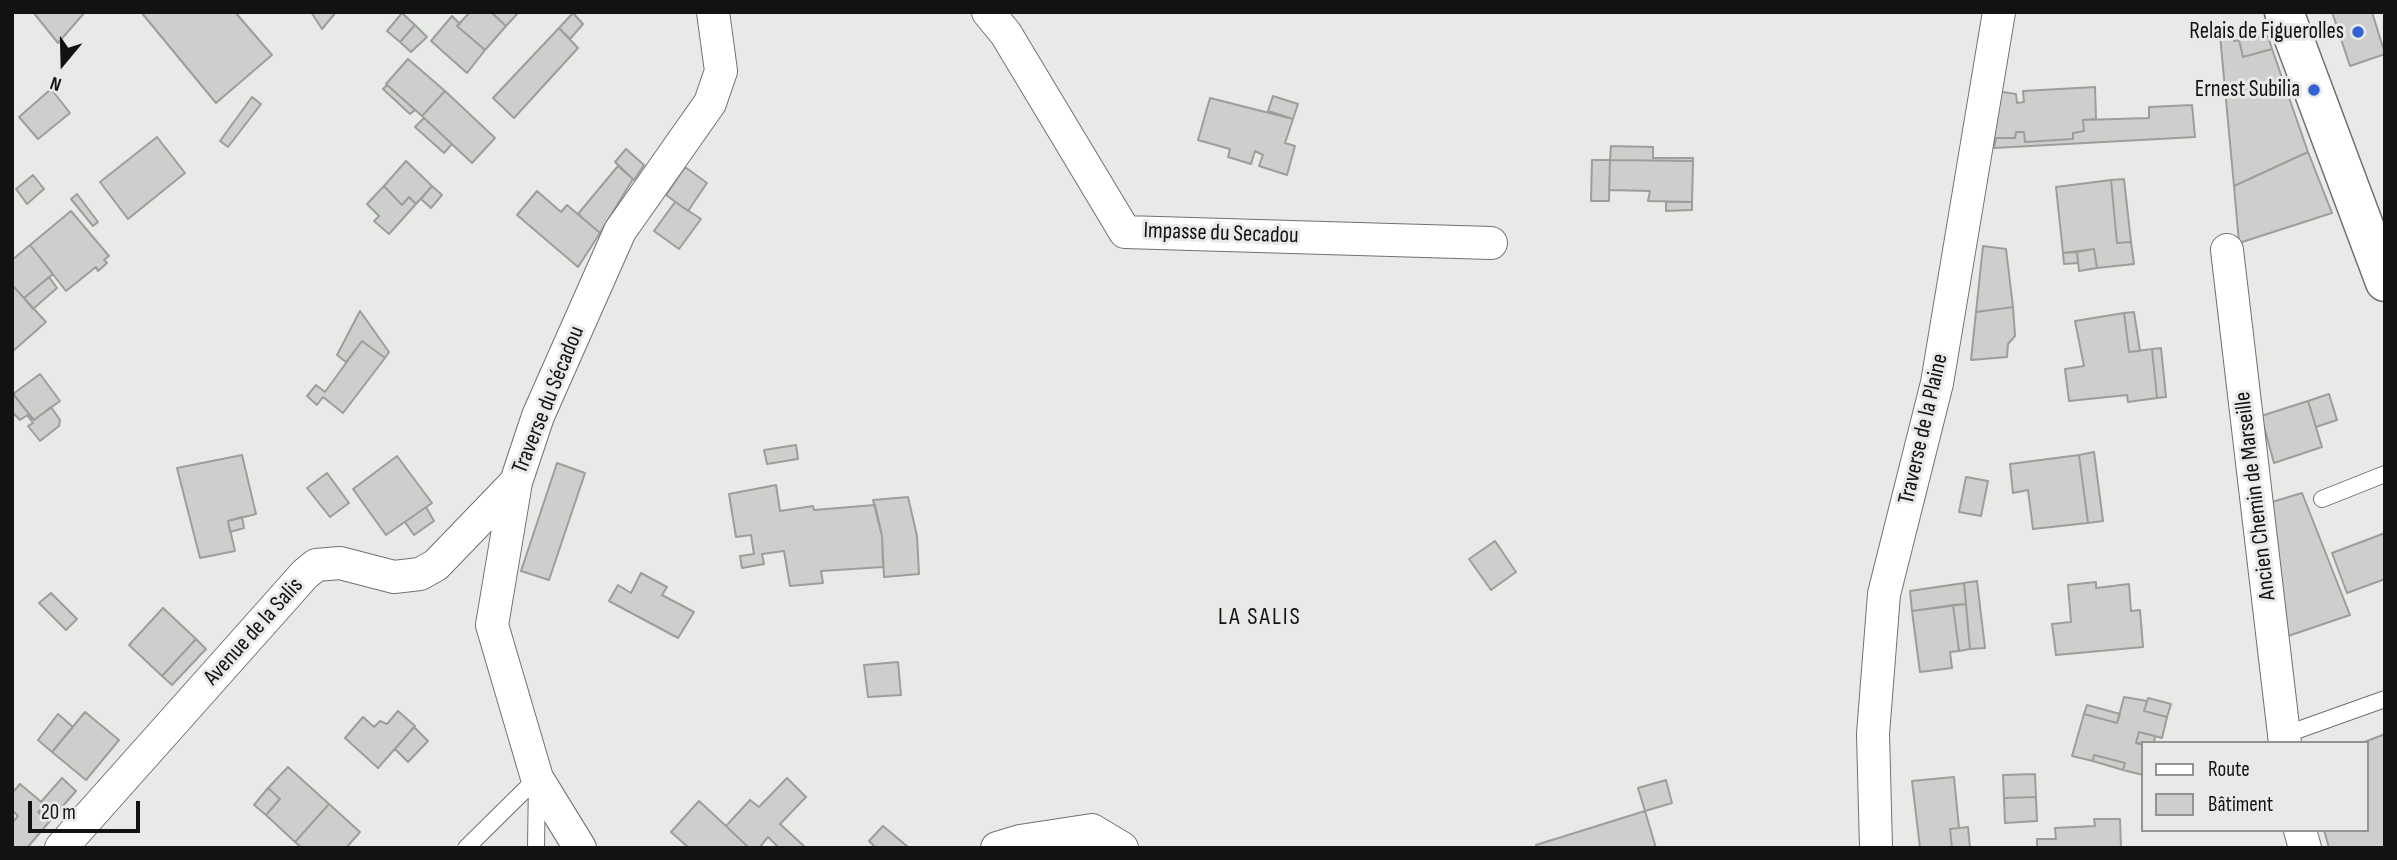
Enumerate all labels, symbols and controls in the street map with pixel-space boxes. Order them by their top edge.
place label: Relais de Figuerolles [2189,18,2344,46]
marker: Relais de Figuerolles [2350,24,2366,40]
north arrow [28,28,98,98]
text: N [47,71,65,96]
place label: Ernest Subilia [2195,76,2300,104]
marker: Ernest Subilia [2306,82,2322,98]
street label: Impasse du Secadou [1143,217,1299,251]
street label: Traverse du Sécadou [507,322,591,478]
street label: Traverse de la Plaine [1893,351,1955,507]
street label: Ancien Chemin de Marseille [2230,390,2282,602]
street label: Avenue de la Salis [199,573,309,691]
district label: LA SALIS [1219,604,1301,632]
legend [2142,741,2369,832]
text: Route [2208,757,2250,782]
scale bar [32,786,144,830]
text: Bâtiment [2208,792,2273,817]
text: 20 m [41,800,76,825]

